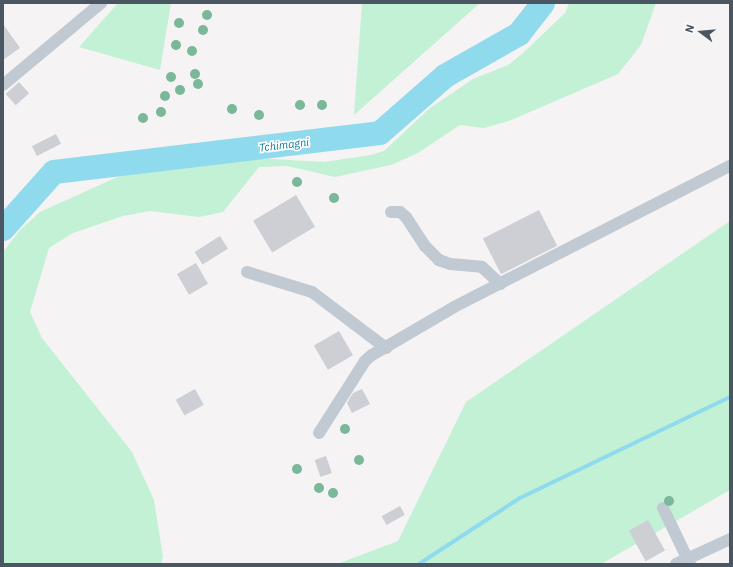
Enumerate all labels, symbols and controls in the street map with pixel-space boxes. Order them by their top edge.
north arrow [681,12,721,52]
text: N [682,23,697,34]
water label: Tchimagni [258,135,310,155]

